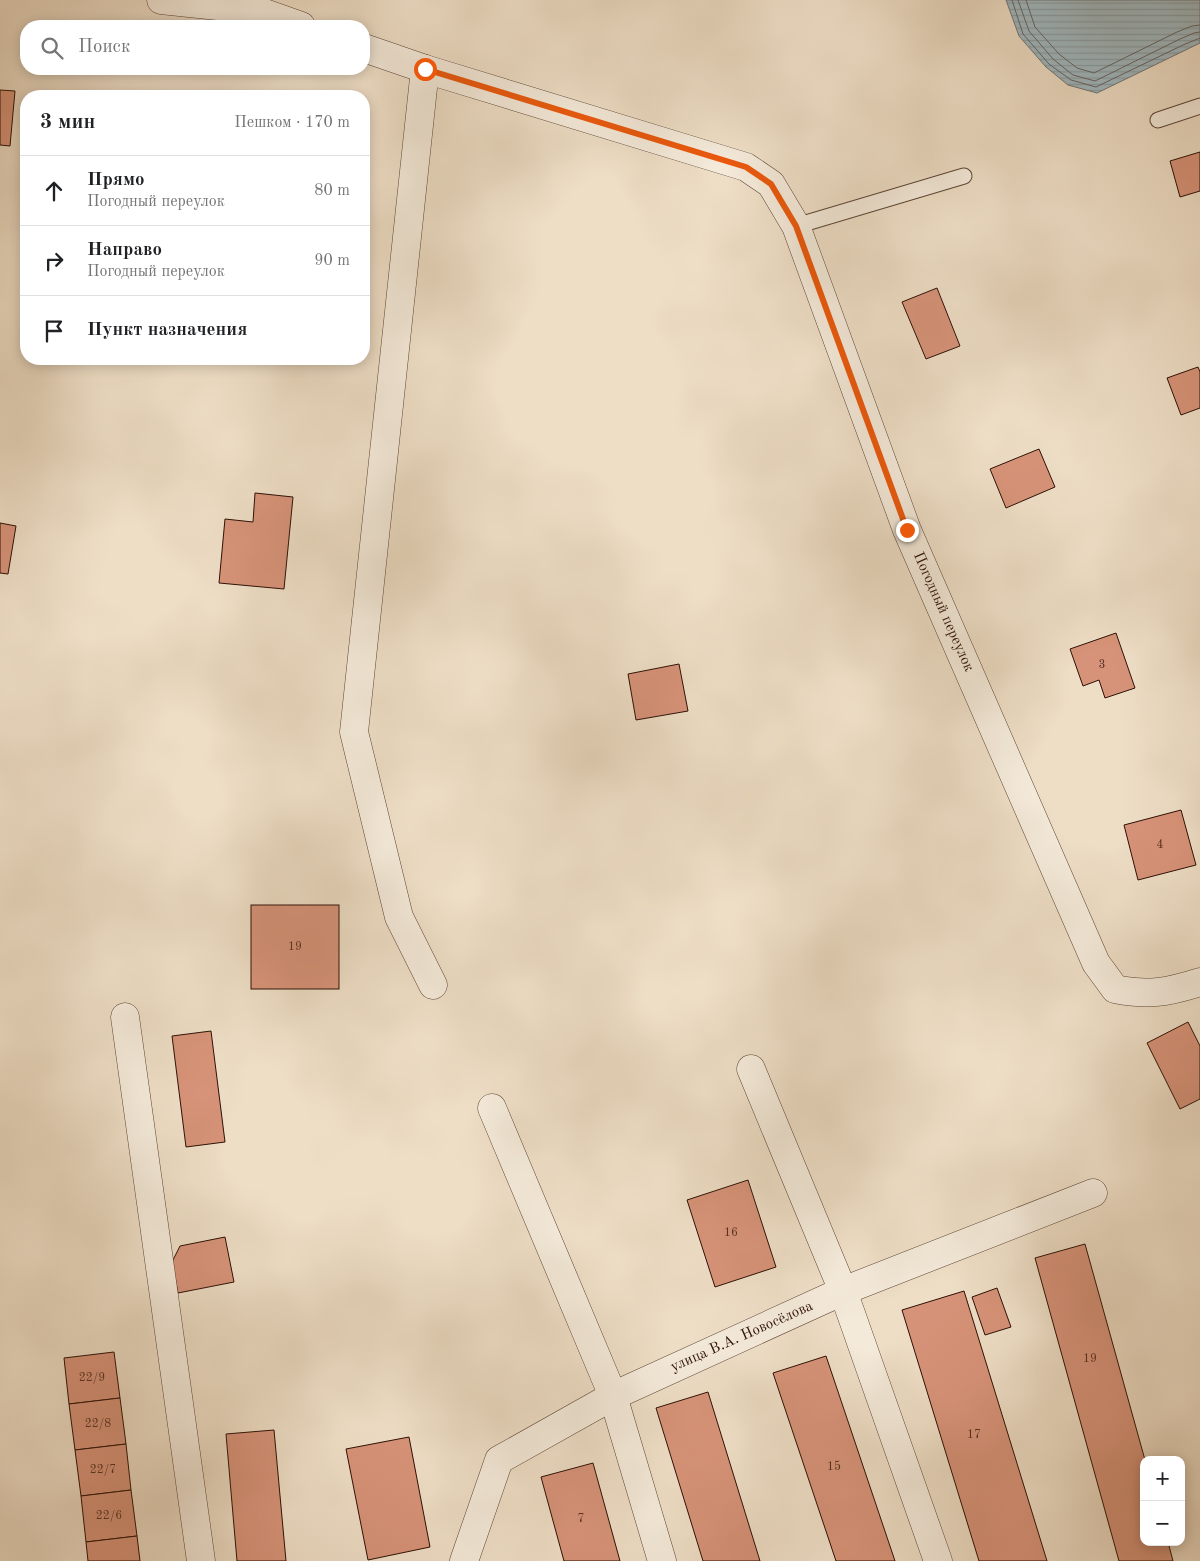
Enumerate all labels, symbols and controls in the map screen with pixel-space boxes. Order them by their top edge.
search box [20,20,370,75]
icon: search [38,34,66,62]
text: Поиск [78,38,130,57]
route start [414,58,437,81]
text: 3 мин [40,112,95,133]
text: Пешком · 170 m [234,115,350,131]
text: Прямо [87,171,145,190]
icon: ahead [40,177,68,205]
text: 80 m [314,183,350,199]
text: Погодный переулок [87,194,225,210]
text: Направо [87,241,162,260]
icon: right [40,247,68,275]
text: 90 m [314,253,350,269]
text: Погодный переулок [87,264,225,280]
icon: arrive [40,317,68,345]
text: Пункт назначения [87,321,247,340]
route end [896,519,919,542]
street label: Погодный переулок [910,550,976,674]
house number: 3 [1099,659,1105,671]
house number: 4 [1157,839,1164,851]
house number: 19 [288,941,302,953]
house number: 16 [724,1227,738,1239]
street label: улица В.А. Новосёлова [669,1299,816,1375]
house number: 19 [1083,1353,1097,1365]
house number: 22/9 [79,1372,105,1384]
house number: 22/8 [85,1418,111,1430]
house number: 17 [967,1429,981,1441]
map controls [1140,1456,1185,1546]
button: + [1140,1456,1185,1501]
house number: 15 [827,1460,841,1473]
house number: 22/7 [90,1464,116,1476]
button: − [1140,1501,1185,1546]
house number: 22/6 [96,1510,122,1522]
house number: 7 [578,1513,584,1525]

